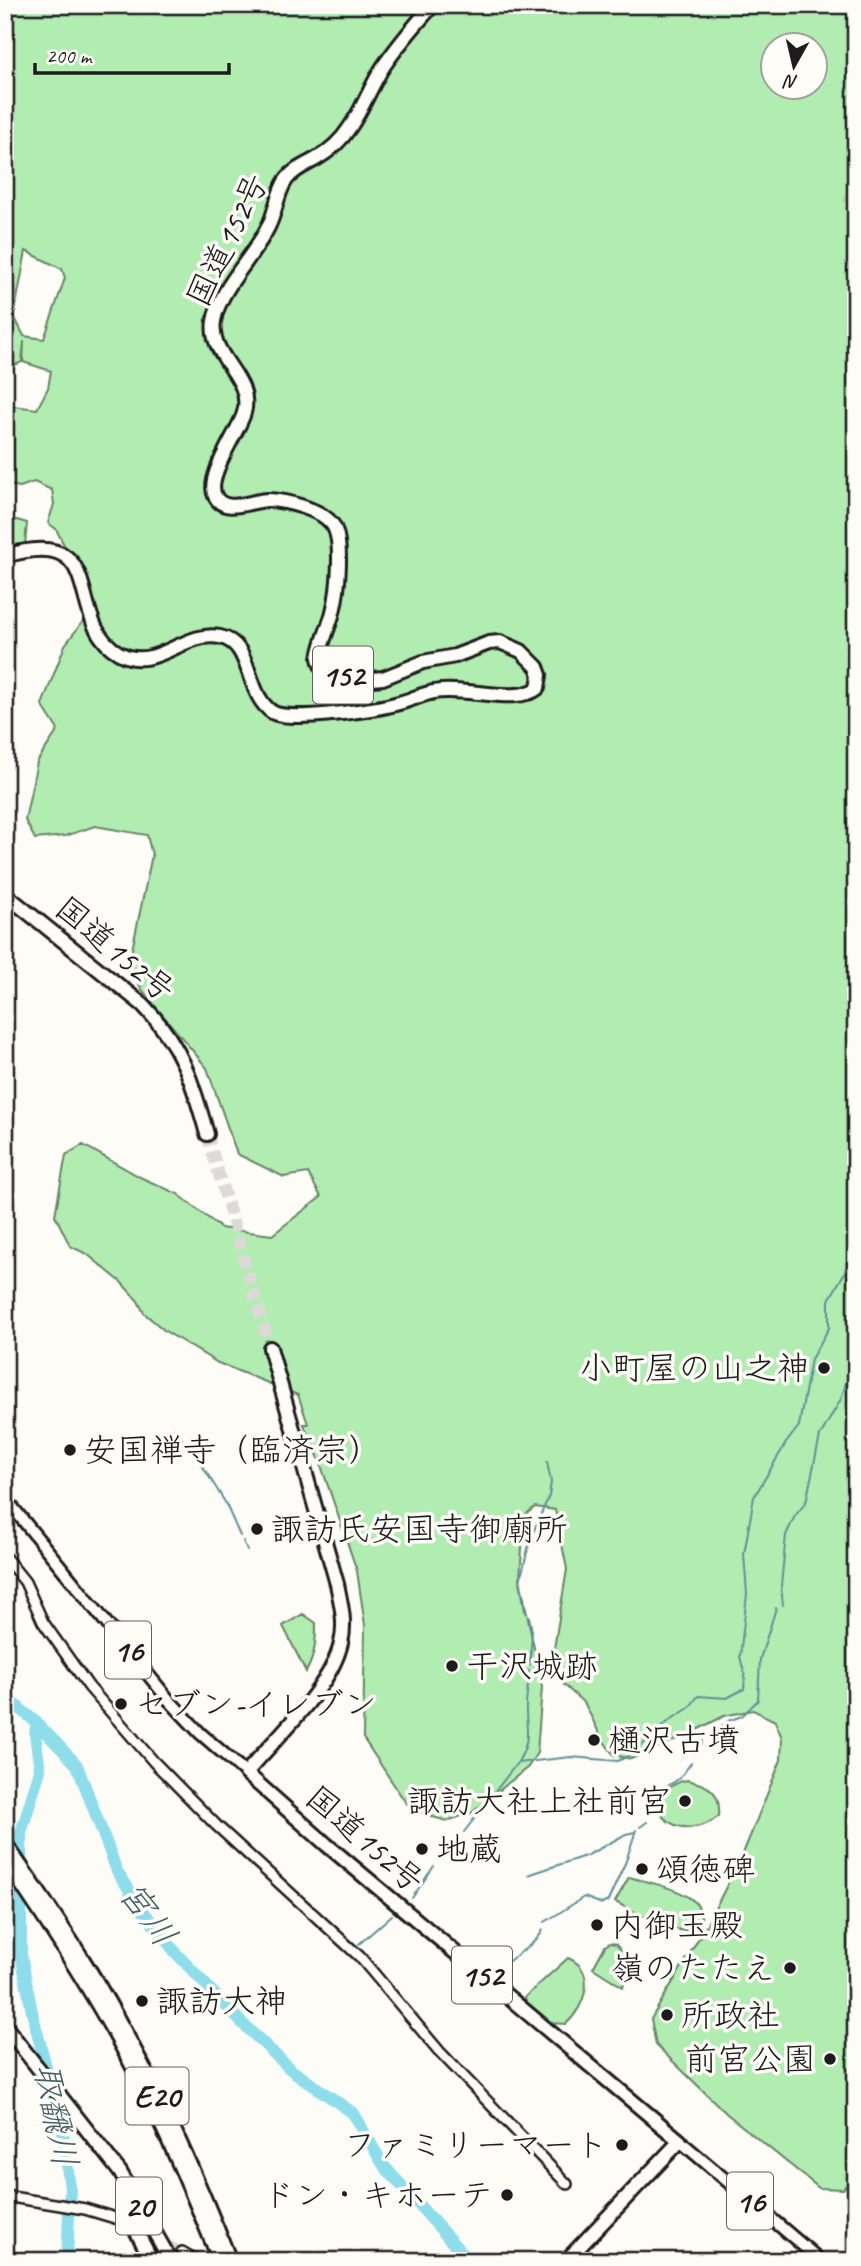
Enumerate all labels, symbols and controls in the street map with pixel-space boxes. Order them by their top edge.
scale bar [35,32,229,76]
north arrow [760,32,830,102]
text: 200 m [46,43,93,69]
text: N [781,69,799,95]
street label: 国道152号 [177,166,277,314]
road number: 152 [313,646,373,704]
street label: 国道152号 [47,887,183,1011]
place label: 小町屋の山之神 [579,1347,810,1389]
marker: 小町屋の山之神 [816,1360,832,1376]
place label: 安国禅寺（臨済宗） [84,1429,381,1471]
marker: 安国禅寺（臨済宗） [62,1442,78,1458]
place label: 諏訪氏安国寺御廟所 [271,1508,568,1550]
marker: 諏訪氏安国寺御廟所 [249,1521,265,1537]
road number: 16 [105,1622,151,1679]
place label: 干沢城跡 [466,1645,598,1687]
marker: 干沢城跡 [444,1658,460,1674]
place label: セブン-イレブン [135,1683,377,1725]
marker: セブン-イレブン [113,1696,129,1712]
place label: 樋沢古墳 [608,1719,740,1761]
marker: 樋沢古墳 [586,1732,602,1748]
street label: 国道152号 [297,1776,433,1902]
place label: 諏訪大社上社前宮 [407,1780,671,1822]
marker: 諏訪大社上社前宮 [677,1793,693,1809]
place label: 地蔵 [436,1828,502,1870]
marker: 地蔵 [414,1841,430,1857]
place label: 頌徳碑 [656,1848,755,1890]
marker: 頌徳碑 [634,1861,650,1877]
water label: 宮川 [109,1872,187,1956]
place label: 内御玉殿 [611,1904,743,1946]
marker: 内御玉殿 [589,1917,605,1933]
road number: 152 [452,1947,512,2004]
place label: 嶺のたたえ [611,1947,776,1989]
marker: 嶺のたたえ [782,1960,798,1976]
place label: 諏訪大神 [156,1980,288,2022]
marker: 諏訪大神 [134,1993,150,2009]
place label: 所政社 [681,1994,780,2036]
marker: 所政社 [659,2007,675,2023]
place label: 前宮公園 [684,2038,816,2080]
marker: 前宮公園 [822,2051,838,2067]
water label: 取飜川 [24,2059,88,2171]
road number: E20 [125,2068,188,2124]
place label: ファミリーマート [343,2124,608,2166]
marker: ファミリーマート [614,2137,630,2153]
road number: 16 [727,2172,773,2230]
place label: ドン・キホーテ [262,2174,493,2216]
road number: 20 [116,2178,162,2234]
marker: ドン・キホーテ [499,2187,515,2203]

